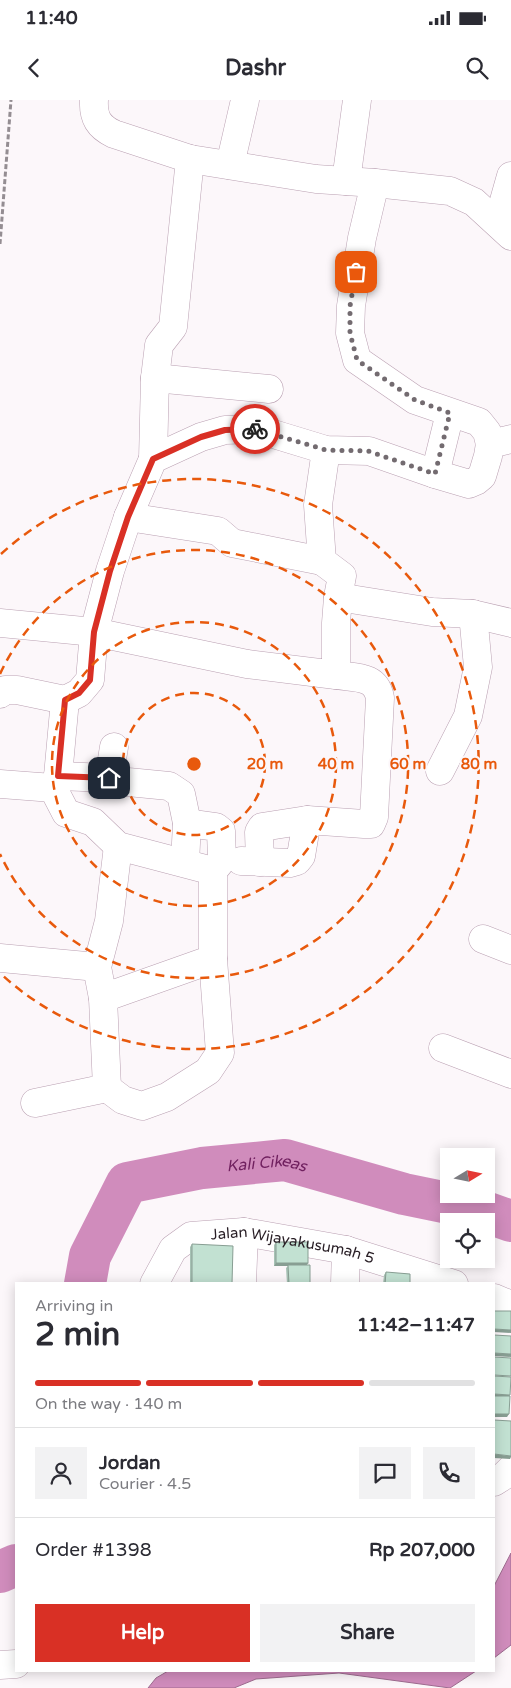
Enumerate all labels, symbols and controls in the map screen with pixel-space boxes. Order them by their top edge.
text: 11:40 [25,7,78,29]
icon: back [20,54,48,82]
icon: search [463,54,491,82]
text: Dashr [225,55,286,81]
pin [335,251,377,293]
icon: bag [342,258,370,286]
courier [230,404,280,454]
icon: bike [241,415,269,443]
centre of rings [185,755,203,773]
text: 20 m [247,755,283,773]
text: 40 m [318,755,354,773]
text: 60 m [390,755,426,773]
text: 80 m [461,755,497,773]
pin [88,757,130,799]
icon: home [95,764,123,792]
north arrow [440,1148,495,1202]
map controls [440,1148,495,1268]
water label: Kali Cikeas [226,1150,310,1177]
button: locate [440,1213,495,1268]
street label: Jalan Wijayakusumah 5 [210,1223,377,1267]
text: Arriving in [35,1296,113,1316]
text: 11:42–11:47 [357,1314,475,1336]
text: 2 min [35,1316,120,1354]
text: On the way · 140 m [35,1394,182,1414]
button: person [35,1447,87,1499]
button: chat [359,1447,411,1499]
button: phone [423,1447,475,1499]
text: Jordan [99,1452,161,1474]
text: Courier · 4.5 [99,1474,191,1494]
text: Order #1398 [35,1539,152,1561]
text: Rp 207,000 [369,1539,475,1561]
button: Help [35,1604,250,1662]
button: Share [260,1604,475,1662]

